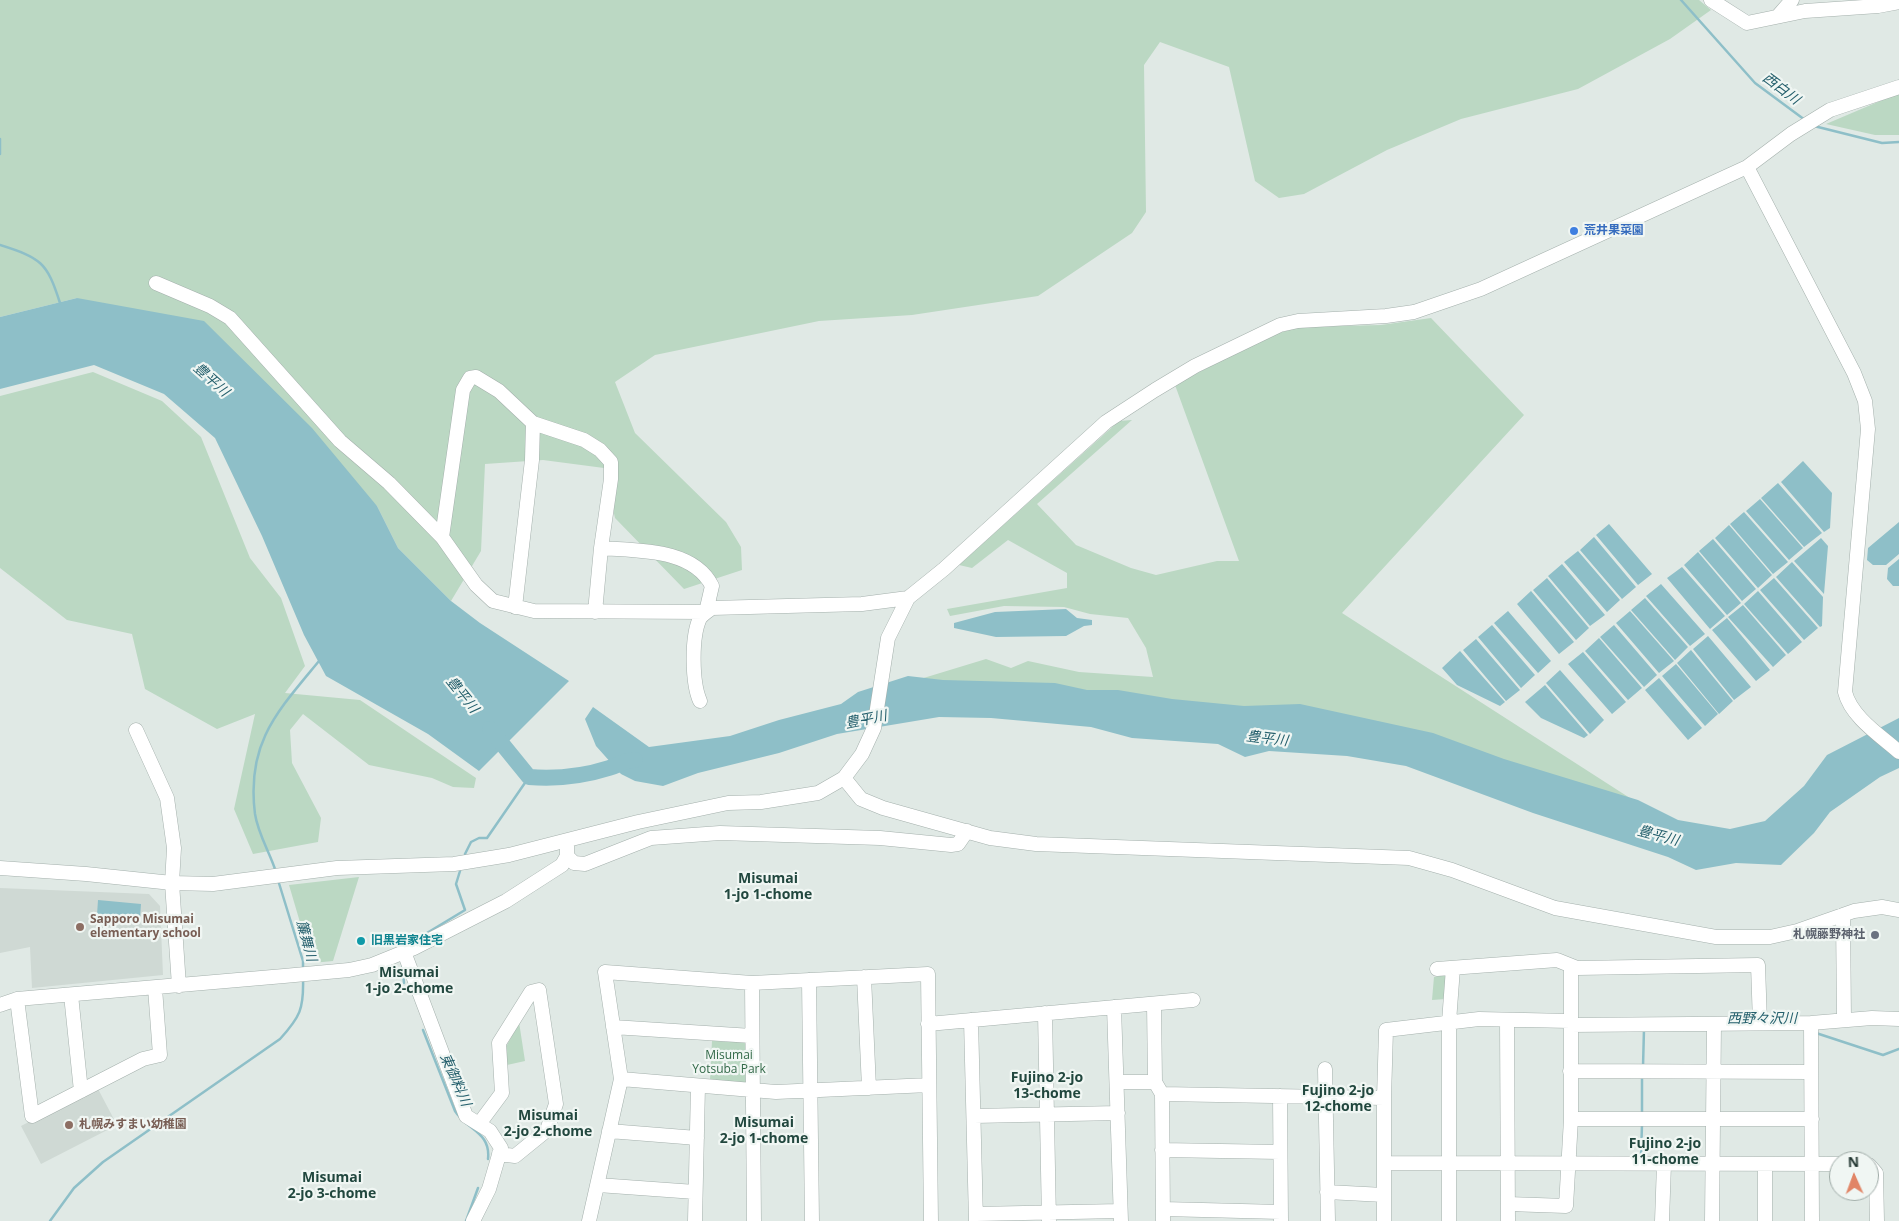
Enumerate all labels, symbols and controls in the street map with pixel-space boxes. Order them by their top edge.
water label: 西白川 [1759,70,1803,108]
place label: 荒井果菜園 [1584,224,1644,238]
marker: 荒井果菜園 [1568,225,1580,237]
water label: 豊平川 [190,360,232,400]
water label: 豊平川 [442,673,482,717]
water label: 豊平川 [844,708,888,732]
water label: 豊平川 [1245,728,1289,750]
water label: 豊平川 [1636,822,1680,850]
district label: Misumai 1-jo 1-chome [724,871,812,904]
place label: Sapporo Misumai elementary school [90,913,201,941]
water label: 簾舞川 [292,919,320,963]
marker: Sapporo Misumai elementary school [74,921,86,933]
place label: 札幌藤野神社 [1793,928,1865,942]
marker: 札幌藤野神社 [1869,929,1881,941]
place label: 旧黒岩家住宅 [371,934,443,948]
marker: 旧黒岩家住宅 [355,935,367,947]
district label: Misumai 1-jo 2-chome [365,965,453,998]
water label: 西野々沢川 [1727,1011,1797,1027]
park label: Misumai Yotsuba Park [692,1049,766,1077]
water label: 東御料川 [436,1051,474,1109]
district label: Fujino 2-jo 13-chome [1011,1070,1083,1102]
district label: Fujino 2-jo 12-chome [1302,1083,1374,1116]
district label: Misumai 2-jo 2-chome [504,1108,592,1140]
district label: Misumai 2-jo 1-chome [720,1115,808,1148]
place label: 札幌みすまい幼稚園 [79,1118,187,1132]
marker: 札幌みすまい幼稚園 [63,1119,75,1131]
district label: Fujino 2-jo 11-chome [1629,1136,1701,1168]
north arrow [1829,1151,1879,1201]
text: N [1847,1152,1860,1171]
district label: Misumai 2-jo 3-chome [288,1170,376,1202]

